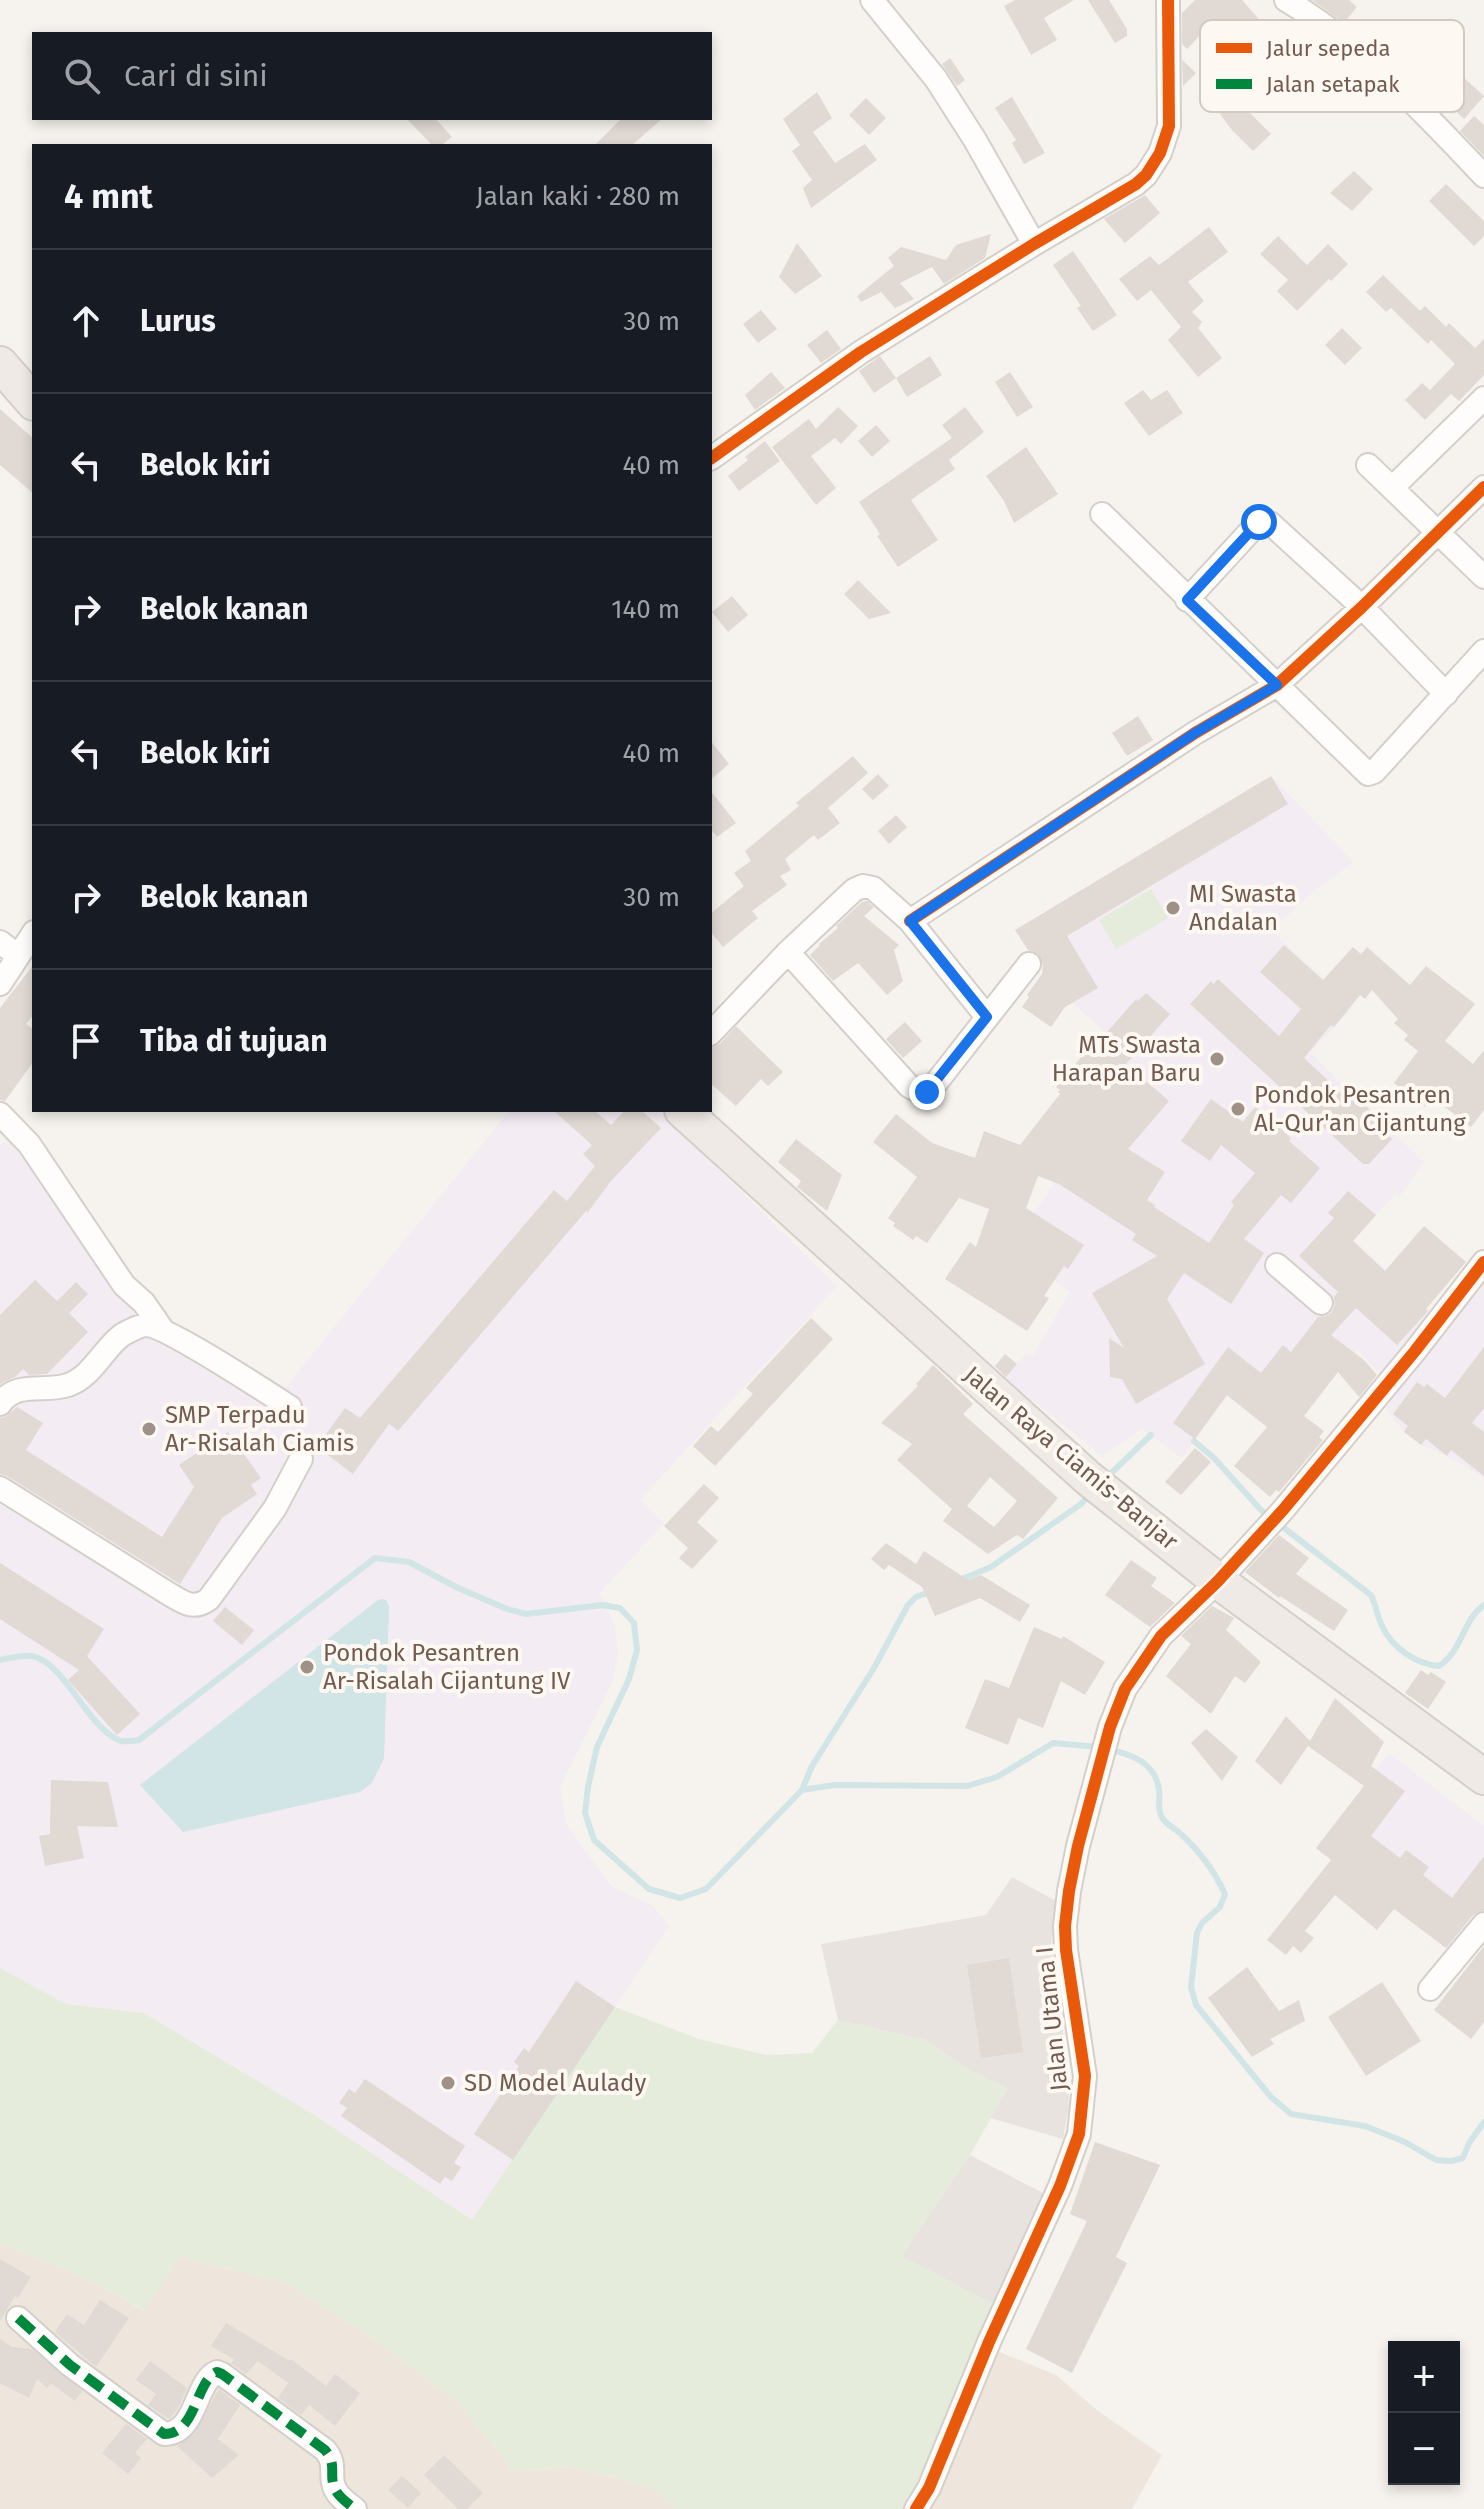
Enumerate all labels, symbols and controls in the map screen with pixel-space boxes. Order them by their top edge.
legend [1200,20,1464,112]
search box [32,32,712,120]
text: Jalur sepeda [1266,35,1390,62]
icon: search [60,54,104,98]
text: Cari di sini [124,58,268,94]
text: Jalan setapak [1266,71,1400,98]
text: 4 mnt [64,176,153,217]
text: Jalan kaki · 280 m [476,181,680,212]
icon: ahead [64,299,108,343]
text: Lurus [140,303,216,339]
text: 30 m [623,306,680,337]
icon: left [64,443,108,487]
text: Belok kiri [140,447,271,483]
text: 40 m [622,450,680,481]
route start [1241,504,1277,540]
icon: right [64,587,108,631]
text: Belok kanan [140,591,309,627]
text: 140 m [611,594,680,625]
icon: left [64,731,108,775]
text: Belok kiri [140,735,271,771]
text: 40 m [622,738,680,769]
icon: right [64,875,108,919]
text: Belok kanan [140,879,309,915]
place label: MI Swasta Andalan [1189,880,1297,936]
text: 30 m [623,882,680,913]
marker: MI Swasta Andalan [1164,899,1182,917]
icon: arrive [64,1019,108,1063]
text: Tiba di tujuan [140,1023,327,1059]
place label: MTs Swasta Harapan Baru [1052,1031,1201,1087]
marker: MTs Swasta Harapan Baru [1208,1050,1226,1068]
route end [909,1074,945,1110]
place label: Pondok Pesantren Al-Qur'an Cijantung [1254,1081,1466,1137]
marker: Pondok Pesantren Al-Qur'an Cijantung [1229,1100,1247,1118]
street label: Jalan Raya Ciamis-Banjar [958,1360,1184,1556]
place label: SMP Terpadu Ar-Risalah Ciamis [165,1401,354,1457]
marker: SMP Terpadu Ar-Risalah Ciamis [140,1420,158,1438]
place label: Pondok Pesantren Ar-Risalah Cijantung IV [323,1639,571,1695]
marker: Pondok Pesantren Ar-Risalah Cijantung IV [298,1658,316,1676]
street label: Jalan Utama I [1030,1945,1074,2093]
place label: SD Model Aulady [464,2069,646,2097]
marker: SD Model Aulady [439,2074,457,2092]
map controls [1388,2341,1460,2485]
button: + [1388,2341,1460,2413]
button: − [1388,2413,1460,2485]

